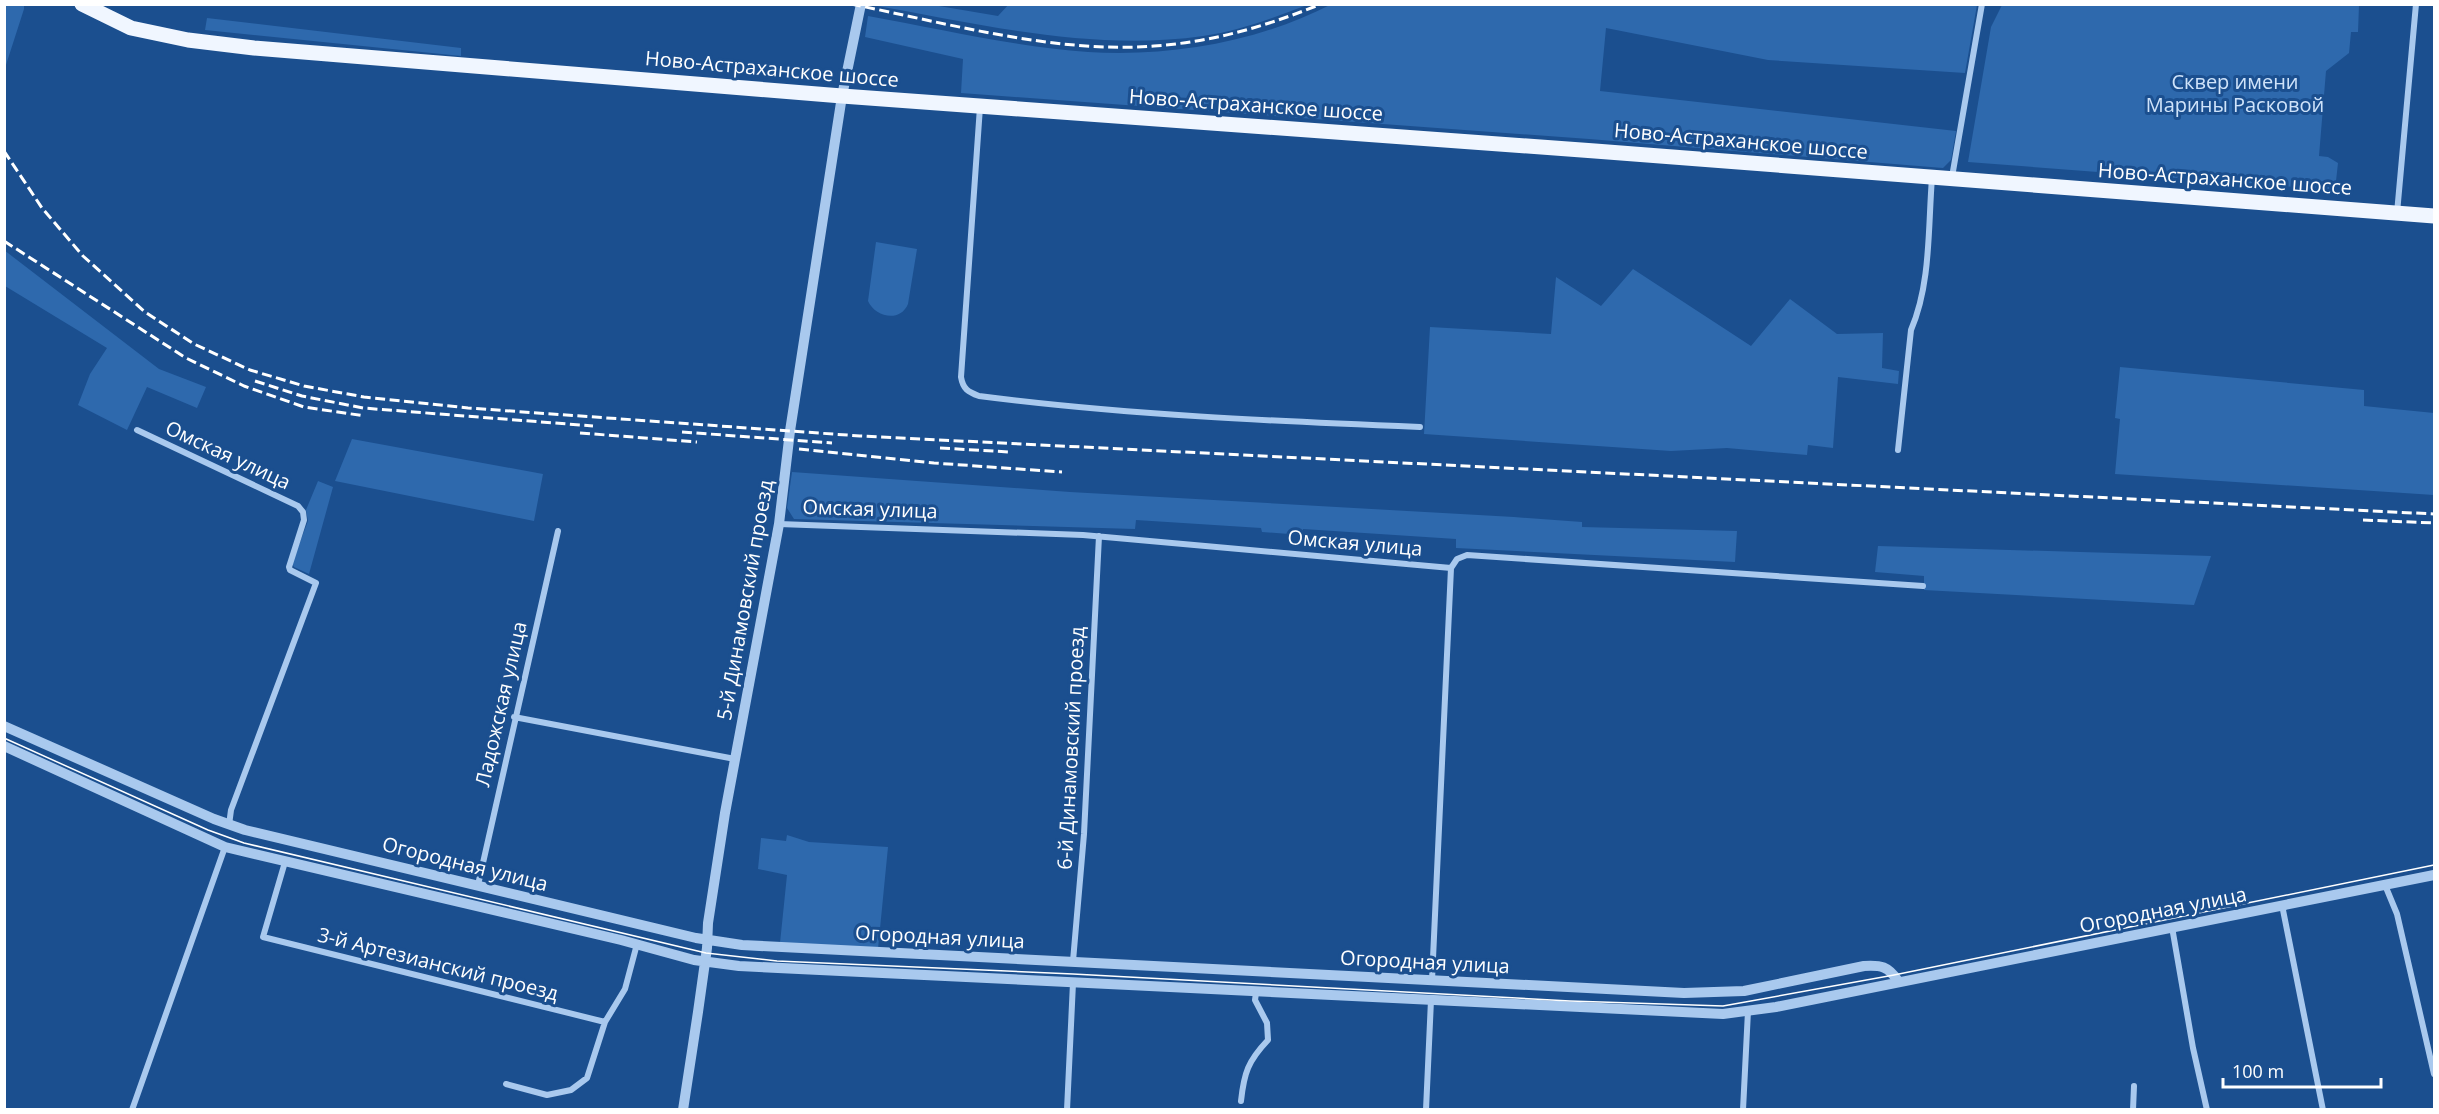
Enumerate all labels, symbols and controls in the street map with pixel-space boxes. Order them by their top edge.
street label: Ново-Астраханское шоссе [644,44,900,93]
park label: Сквер имени Марины Расковой [2146,68,2324,118]
street label: Ново-Астраханское шоссе [1128,82,1384,127]
street label: Ново-Астраханское шоссе [1613,116,1869,165]
street label: Ново-Астраханское шоссе [2097,156,2353,201]
street label: Омская улица [161,414,295,495]
street label: 5-й Динамовский проезд [710,477,779,722]
street label: Омская улица [802,493,938,524]
street label: Омская улица [1286,523,1424,562]
street label: Ладожская улица [468,619,533,789]
street label: 6-й Динамовский проезд [1051,625,1090,870]
street label: Огородная улица [379,830,551,897]
street label: Огородная улица [2077,880,2249,939]
street label: Огородная улица [855,919,1026,954]
street label: 3-й Артезианский проезд [315,921,562,1007]
street label: Огородная улица [1340,944,1511,979]
scale bar [2223,1051,2380,1089]
text: 100 m [2232,1059,2284,1083]

